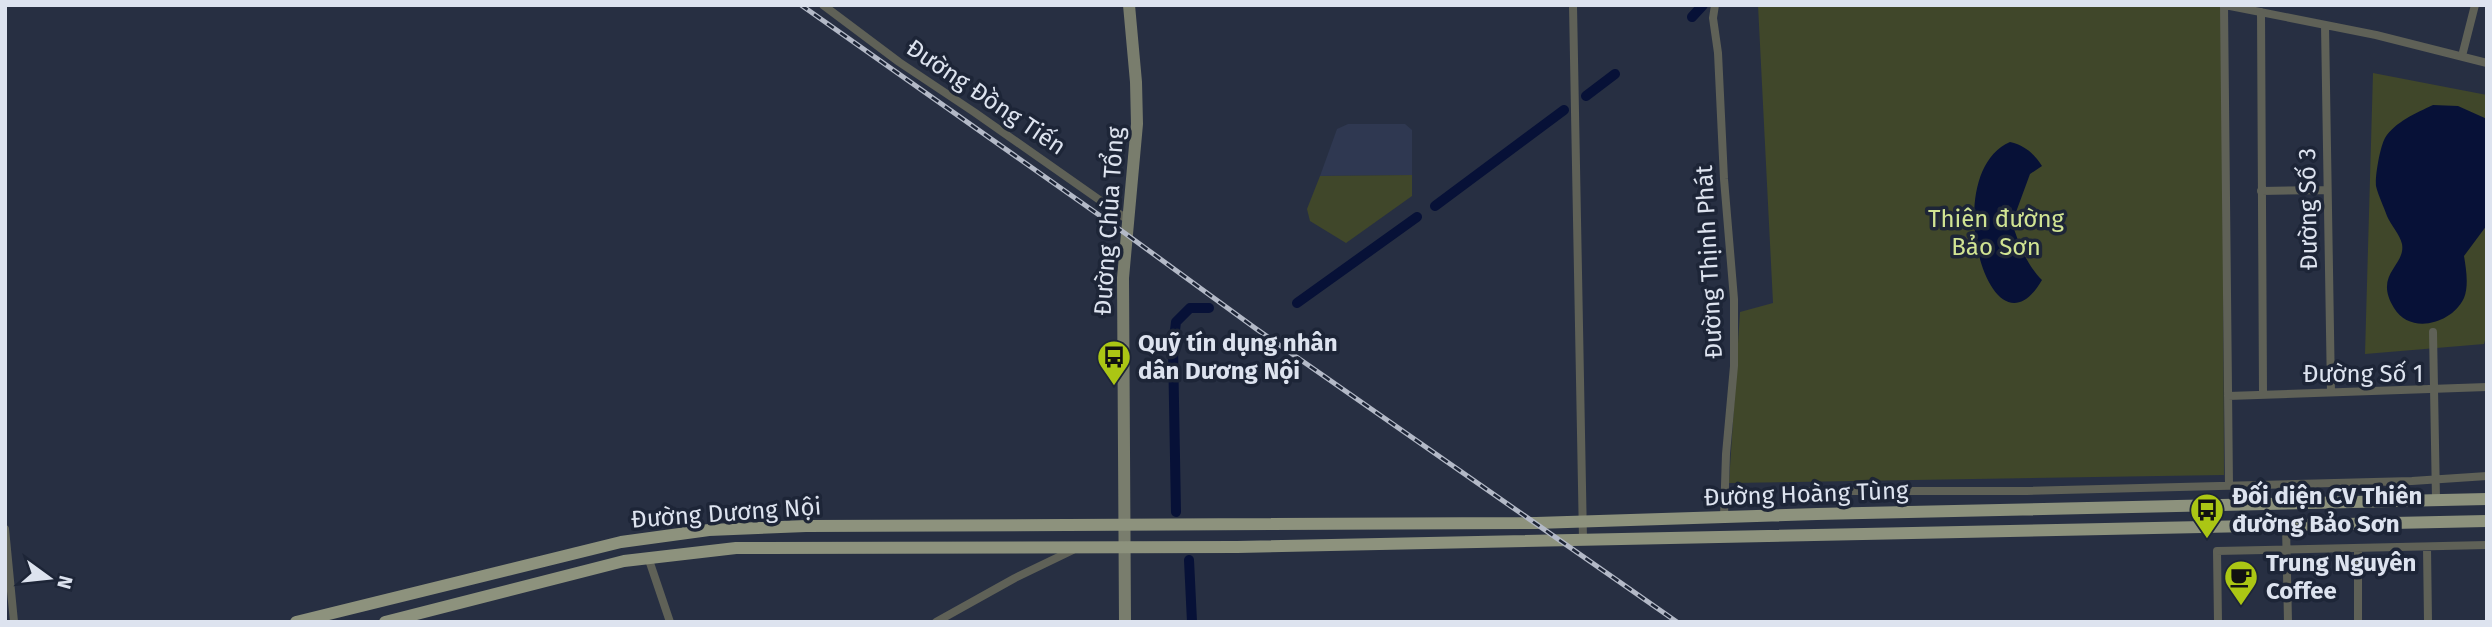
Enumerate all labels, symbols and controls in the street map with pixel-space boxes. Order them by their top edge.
street label: Đường Đồng Tiến [901,33,1071,161]
street label: Đường Chùa Tổng [1087,125,1130,316]
street label: Đường Số 3 [2293,148,2323,270]
street label: Đường Thịnh Phát [1690,164,1728,360]
park label: Thiên đường Bảo Sơn [1928,205,2065,261]
place label: Quỹ tín dụng nhân dân Dương Nội [1138,329,1338,385]
bus stop icon: Quỹ tín dụng nhân dân Dương Nội [1095,338,1133,387]
street label: Đường Số 1 [2303,360,2423,388]
street label: Đường Hoàng Tùng [1703,476,1909,512]
place label: Đối diện CV Thiên đường Bảo Sơn [2232,480,2422,538]
bus stop icon: Đối diện CV Thiên đường Bảo Sơn [2188,491,2226,540]
street label: Đường Dương Nội [630,492,822,534]
north arrow [14,543,84,613]
place label: Trung Nguyên Coffee [2266,549,2416,605]
cafe icon: Trung Nguyên Coffee [2222,558,2260,607]
text: N [52,573,78,591]

